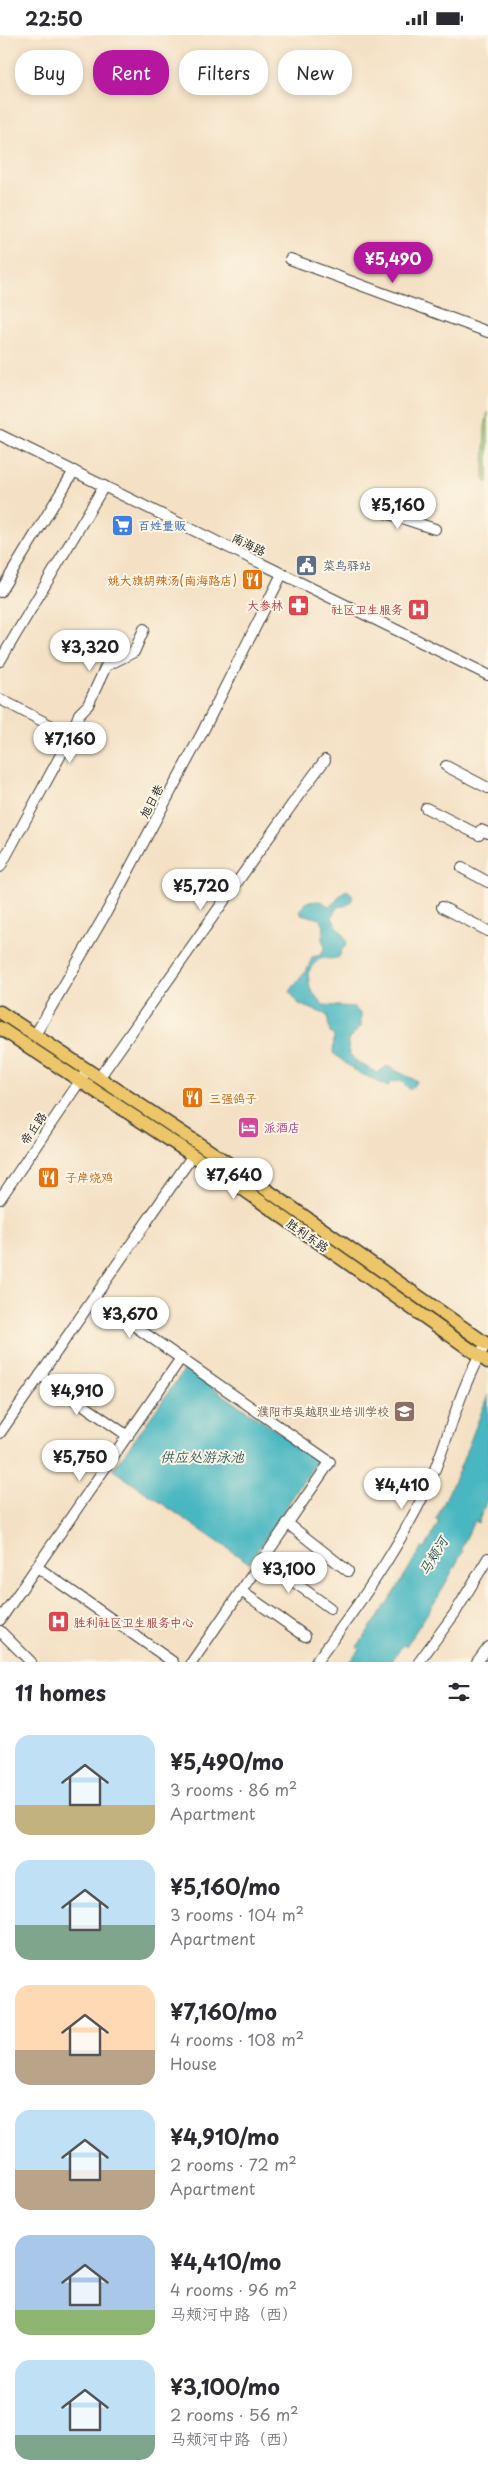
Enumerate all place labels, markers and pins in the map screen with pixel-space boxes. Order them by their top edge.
pin: ¥5,490 [352,241,434,284]
pin: ¥5,160 [357,487,439,530]
supermarket icon: 百姓量贩 [110,513,134,537]
place label: 百姓量贩 [138,516,186,534]
public building icon: 菜鸟驿站 [295,553,319,577]
place label: 菜鸟驿站 [323,556,371,574]
restaurant icon: 姚大旗胡辣汤(南海路店) [241,568,265,592]
place label: 姚大旗胡辣汤(南海路店) [108,571,237,589]
pharmacy icon: 大参林 [287,593,311,617]
place label: 大参林 [247,596,283,614]
hospital icon: 社区卫生服务 [407,597,431,621]
place label: 社区卫生服务 [331,600,403,618]
pin: ¥3,320 [49,629,131,672]
pin: ¥7,160 [29,721,111,764]
pin: ¥5,720 [160,869,242,911]
restaurant icon: 三强鸽子 [181,1086,205,1110]
place label: 三强鸽子 [209,1089,257,1107]
hotel icon: 派酒店 [236,1115,260,1139]
place label: 派酒店 [264,1118,300,1136]
pin: ¥7,640 [193,1157,275,1200]
restaurant icon: 子岸烧鸡 [37,1165,61,1189]
place label: 子岸烧鸡 [65,1168,113,1186]
pin: ¥3,670 [89,1297,171,1339]
pin: ¥4,910 [36,1373,118,1416]
school or university icon: 濮阳市吴越职业培训学校 [393,1399,417,1423]
place label: 濮阳市吴越职业培训学校 [257,1402,389,1420]
pin: ¥5,750 [39,1439,121,1482]
pin: ¥4,410 [361,1467,443,1510]
pin: ¥3,100 [248,1551,330,1594]
hospital icon: 胜利社区卫生服务中心 [46,1610,70,1634]
place label: 胜利社区卫生服务中心 [73,1613,194,1631]

